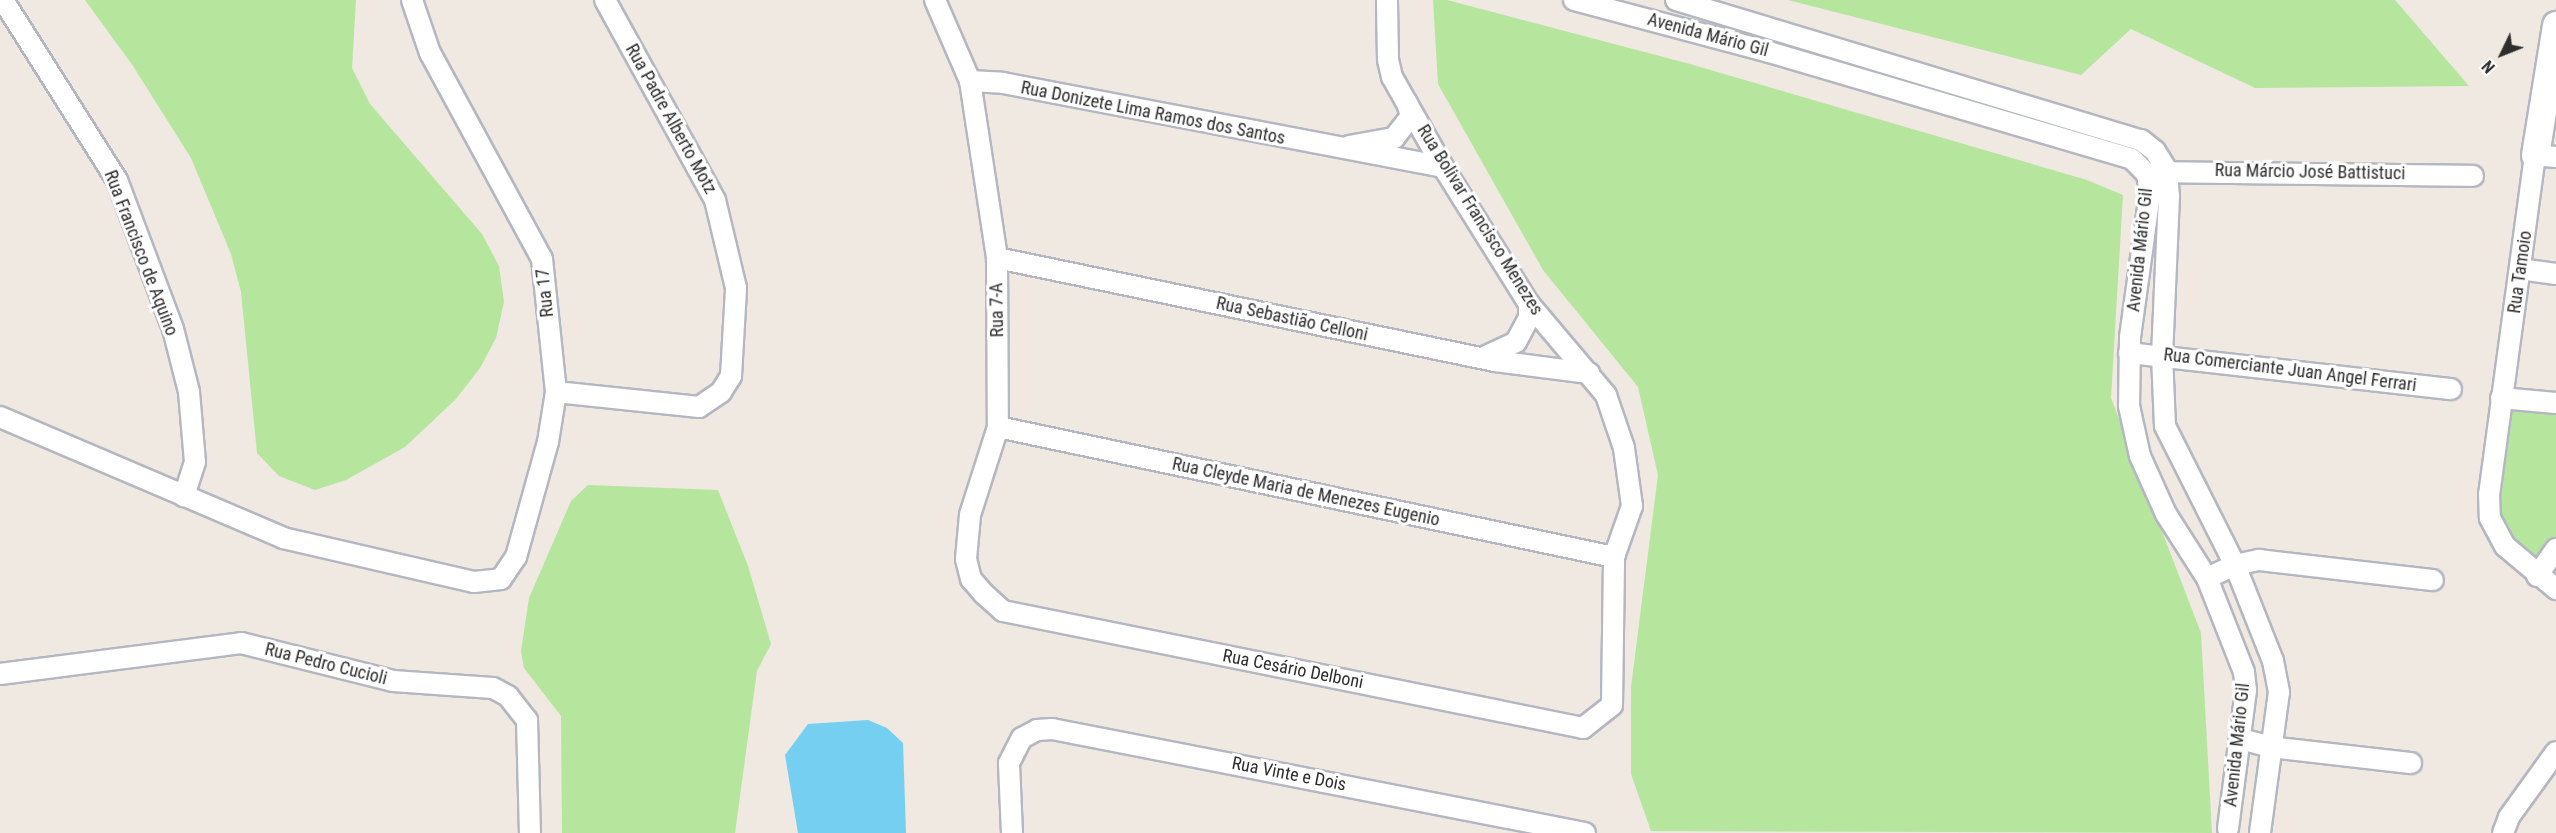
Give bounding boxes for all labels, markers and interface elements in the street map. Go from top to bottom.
street label: Avenida Mário Gil [1645,8,1771,62]
north arrow [2472,24,2532,84]
street label: Rua Padre Alberto Motz [621,40,721,198]
text: N [2478,57,2499,77]
street label: Rua Donizete Lima Ramos dos Santos [1019,77,1287,149]
street label: Rua Bolivar Francisco Menezes [1412,121,1548,319]
street label: Rua Márcio José Battistuci [2215,160,2405,184]
street label: Rua Francisco de Aquino [99,167,183,339]
street label: Avenida Mário Gil [2123,187,2157,313]
street label: Rua Tamoio [2503,229,2537,315]
street label: Rua 17 [532,268,558,318]
street label: Rua 7-A [986,282,1008,338]
street label: Rua Sebastião Celloni [1214,292,1370,346]
street label: Rua Comerciante Juan Angel Ferrari [2162,344,2418,396]
street label: Rua Cleyde Maria de Menezes Eugenio [1170,453,1442,531]
street label: Rua Pedro Cucioli [263,638,389,690]
street label: Rua Cesário Delboni [1221,645,1365,693]
street label: Avenida Mário Gil [2220,682,2254,808]
street label: Rua Vinte e Dois [1230,752,1348,796]

